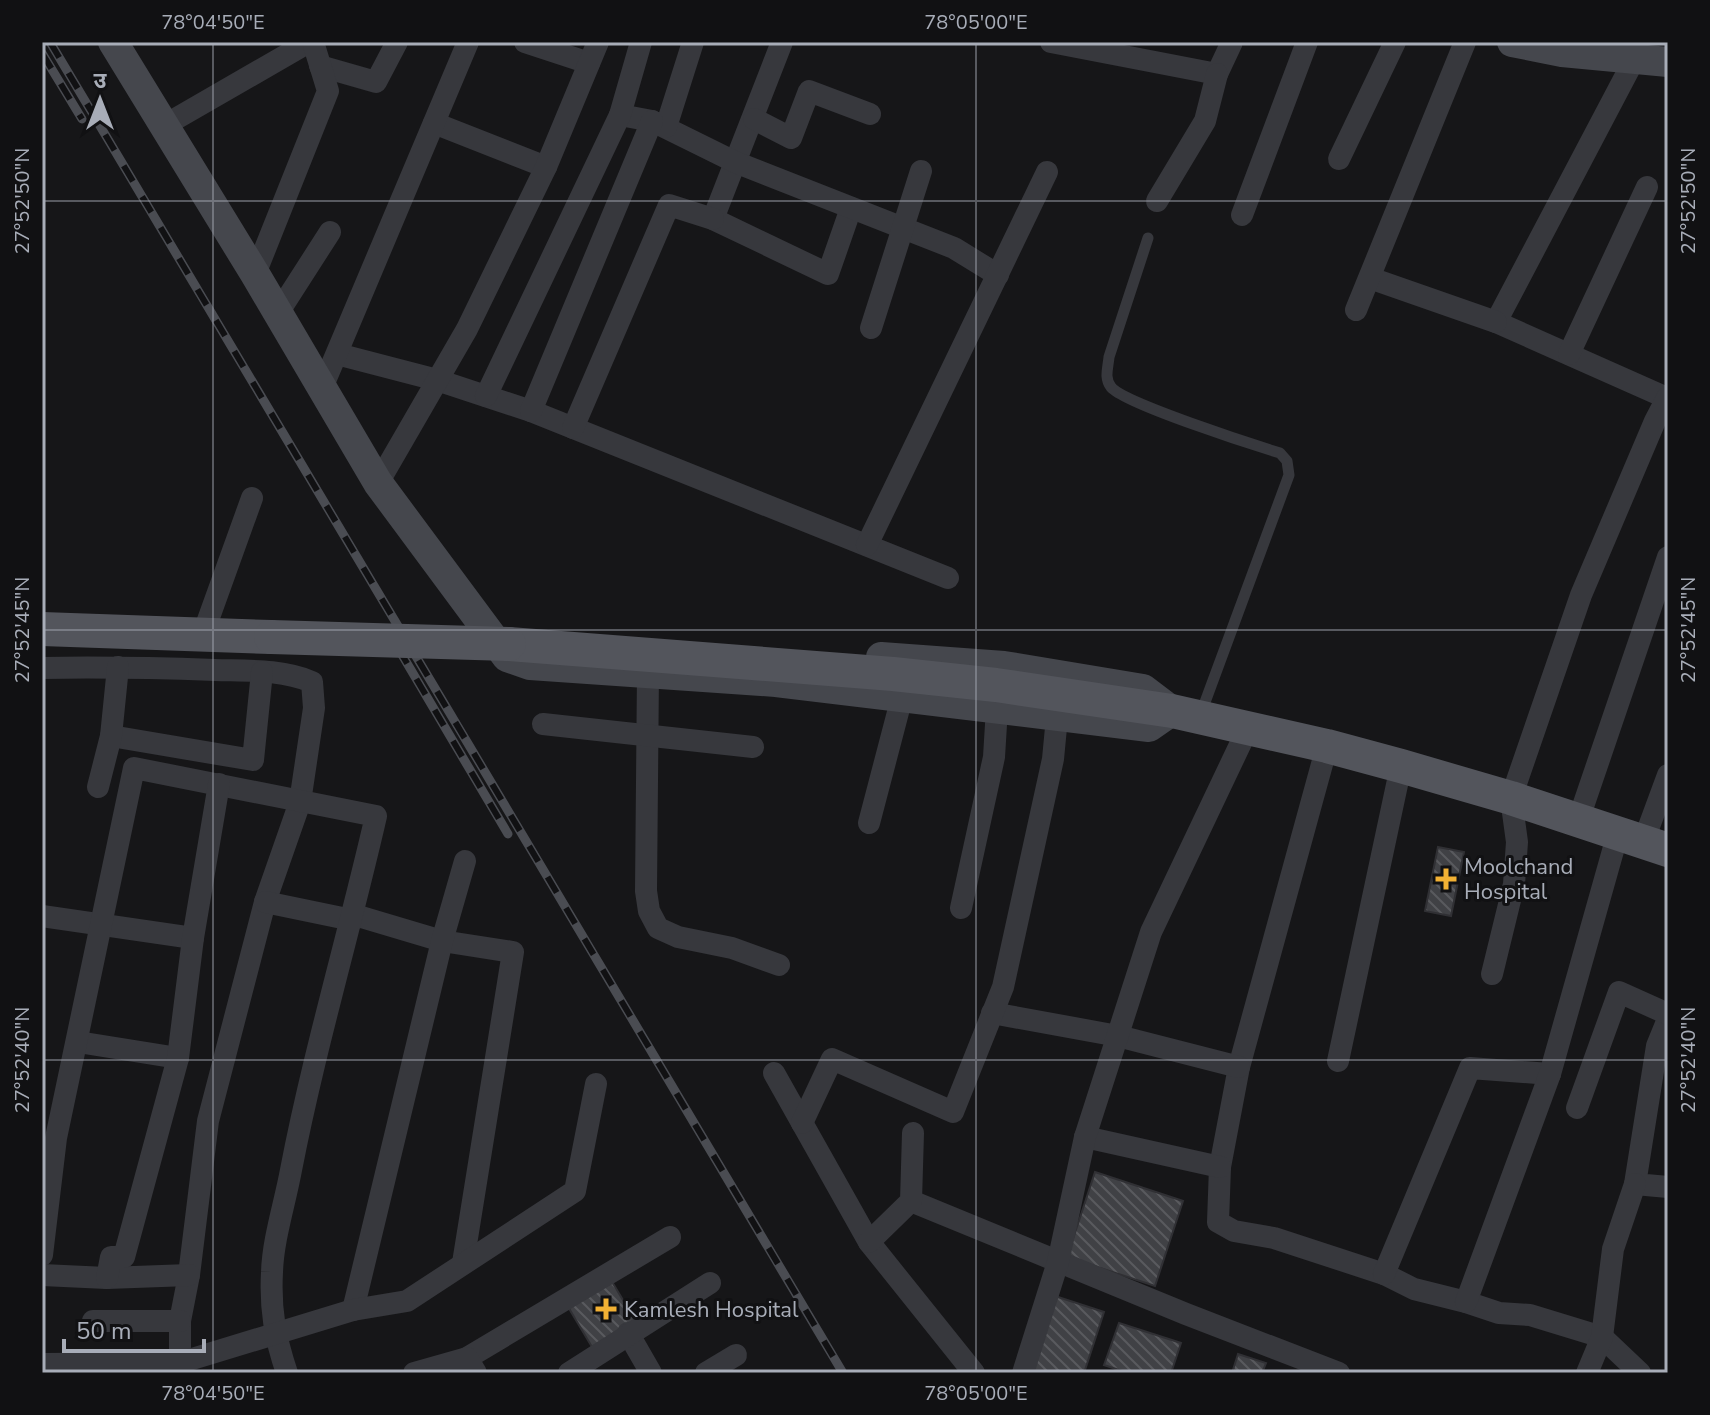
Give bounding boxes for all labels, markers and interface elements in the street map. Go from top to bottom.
text: 78°04'50"E [161,9,265,36]
text: 78°05'00"E [924,9,1028,36]
north arrow [60,60,140,140]
text: उ [94,66,108,96]
text: 27°52'50"N [9,148,36,254]
text: 27°52'50"N [1675,148,1702,254]
text: 27°52'45"N [9,577,36,683]
text: 27°52'45"N [1675,577,1702,683]
place label: Moolchand Hospital [1464,852,1573,907]
marker: Moolchand Hospital [1435,868,1457,890]
text: 27°52'40"N [9,1007,36,1113]
text: 27°52'40"N [1675,1007,1702,1113]
place label: Kamlesh Hospital [624,1295,799,1325]
marker: Kamlesh Hospital [595,1298,617,1320]
scale bar [64,1303,204,1353]
text: 50 m [76,1315,132,1347]
text: 78°04'50"E [161,1380,265,1407]
text: 78°05'00"E [924,1380,1028,1407]

